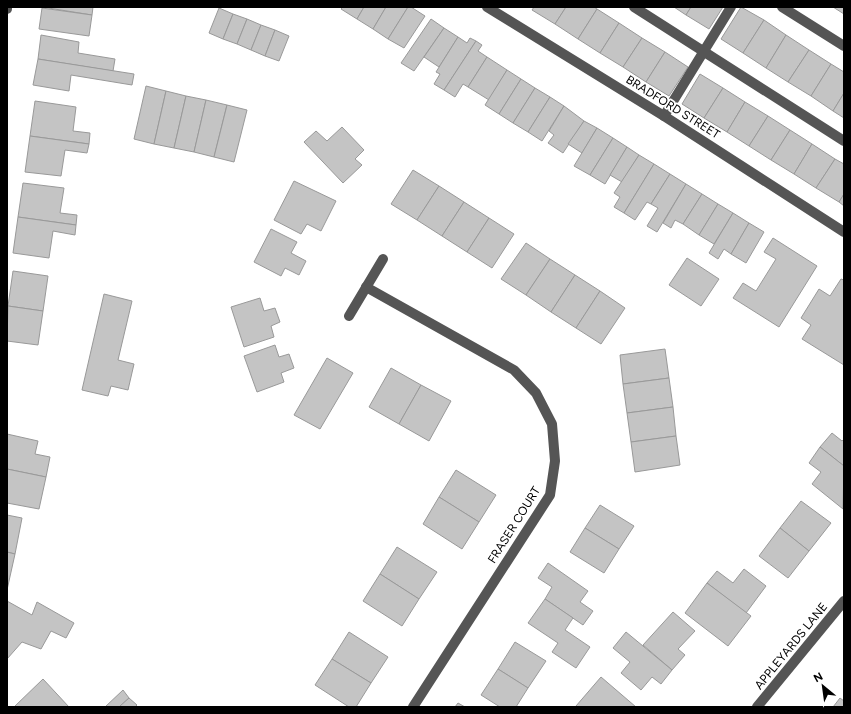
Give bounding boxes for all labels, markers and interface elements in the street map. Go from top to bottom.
street label: BRADFORD STREET [623,72,723,142]
street label: FRASER COURT [485,484,543,566]
street label: APPLEYARDS LANE [752,600,830,692]
north arrow [803,666,843,706]

